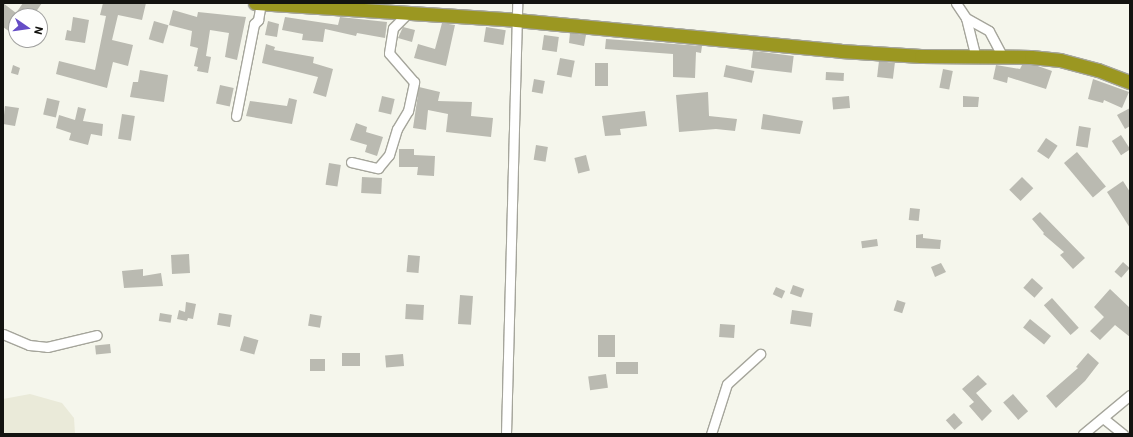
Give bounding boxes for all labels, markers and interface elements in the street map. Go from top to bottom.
north arrow [8,8,48,48]
text: N [31,25,46,36]

